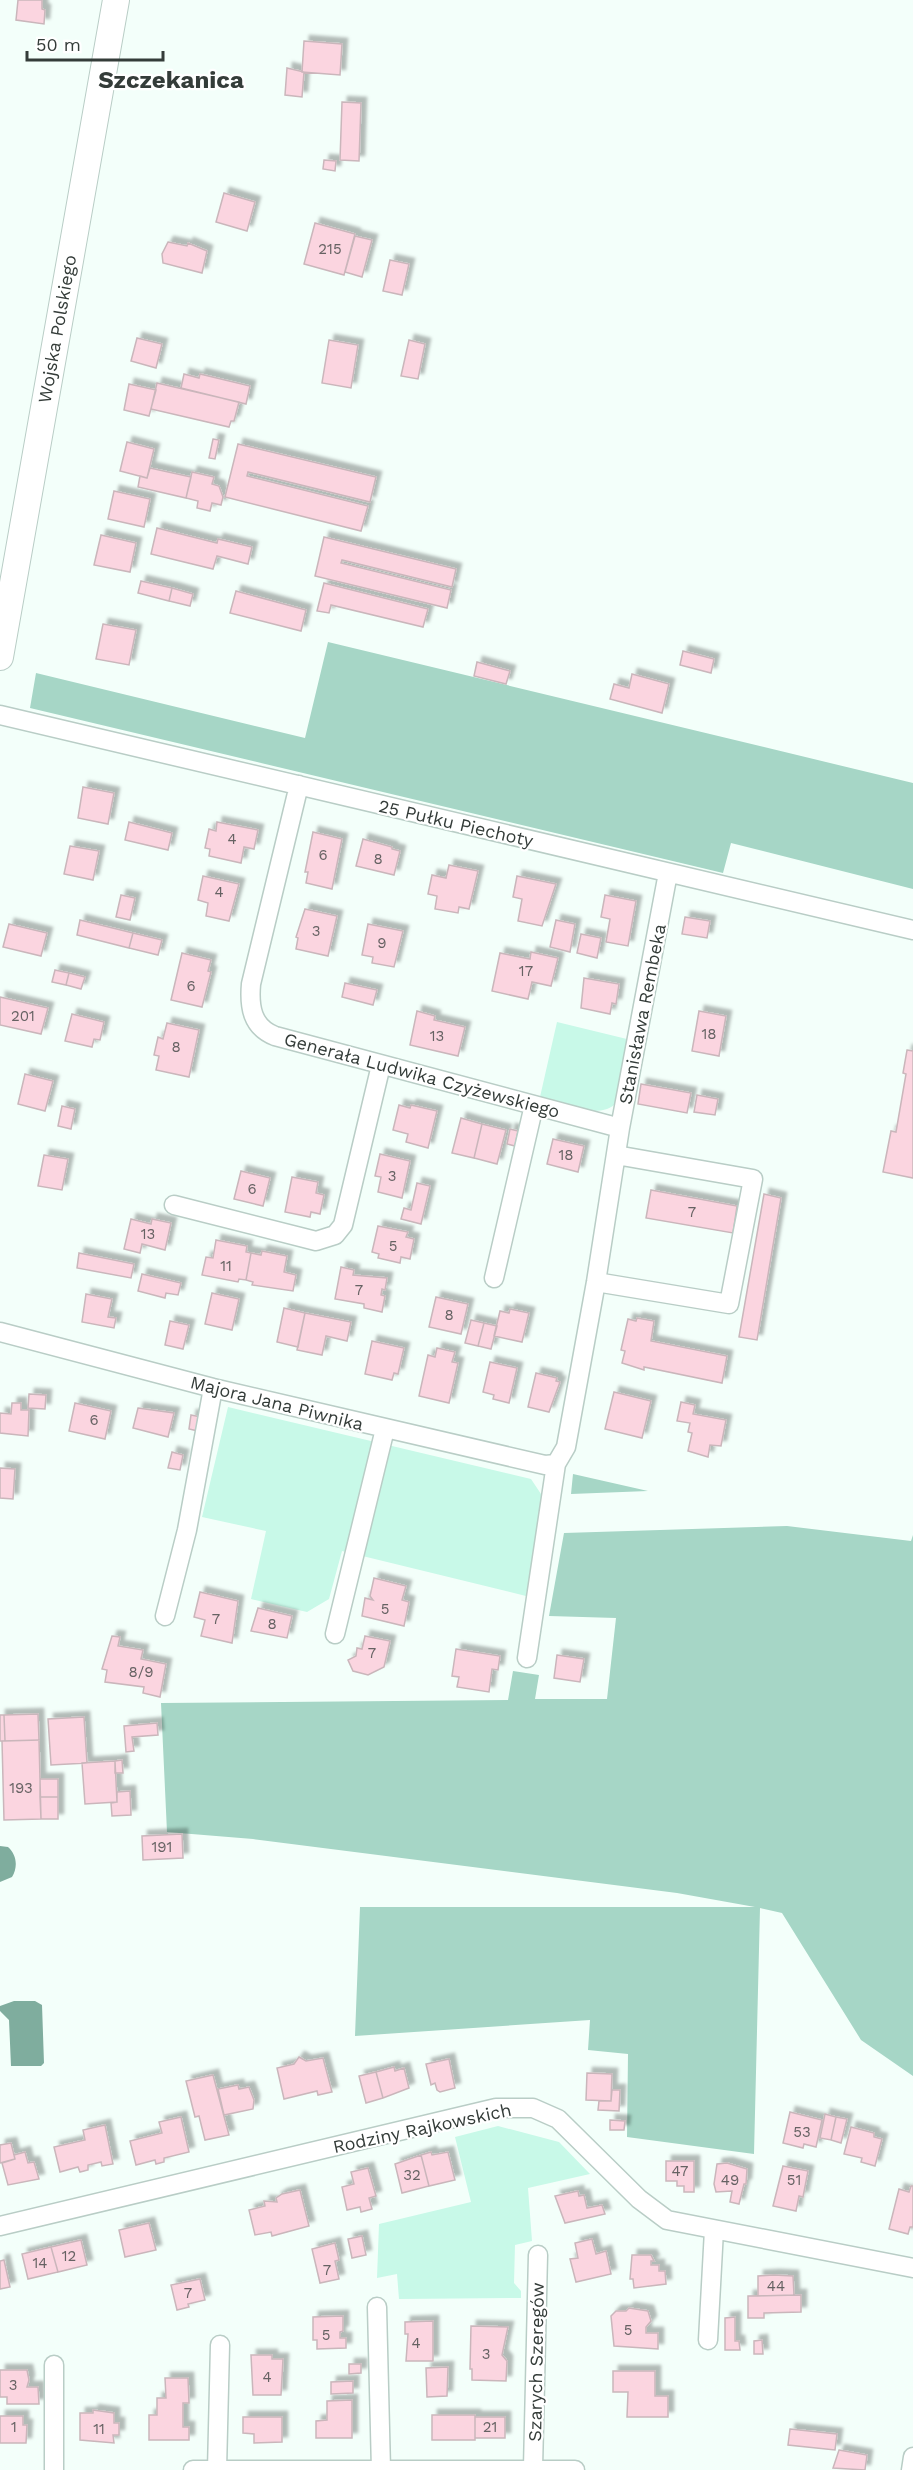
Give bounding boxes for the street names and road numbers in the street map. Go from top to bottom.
street label: Wojska Polskiego [34,253,80,405]
street label: 25 Pułku Piechoty [377,795,536,851]
street label: Stanisława Rembeka [614,922,670,1106]
street label: Generała Ludwika Czyżewskiego [282,1028,562,1122]
street label: Majora Jana Piwnika [188,1371,366,1435]
street label: Rodziny Rajkowskich [331,2099,513,2157]
street label: Szarych Szeregów [524,2282,548,2442]

